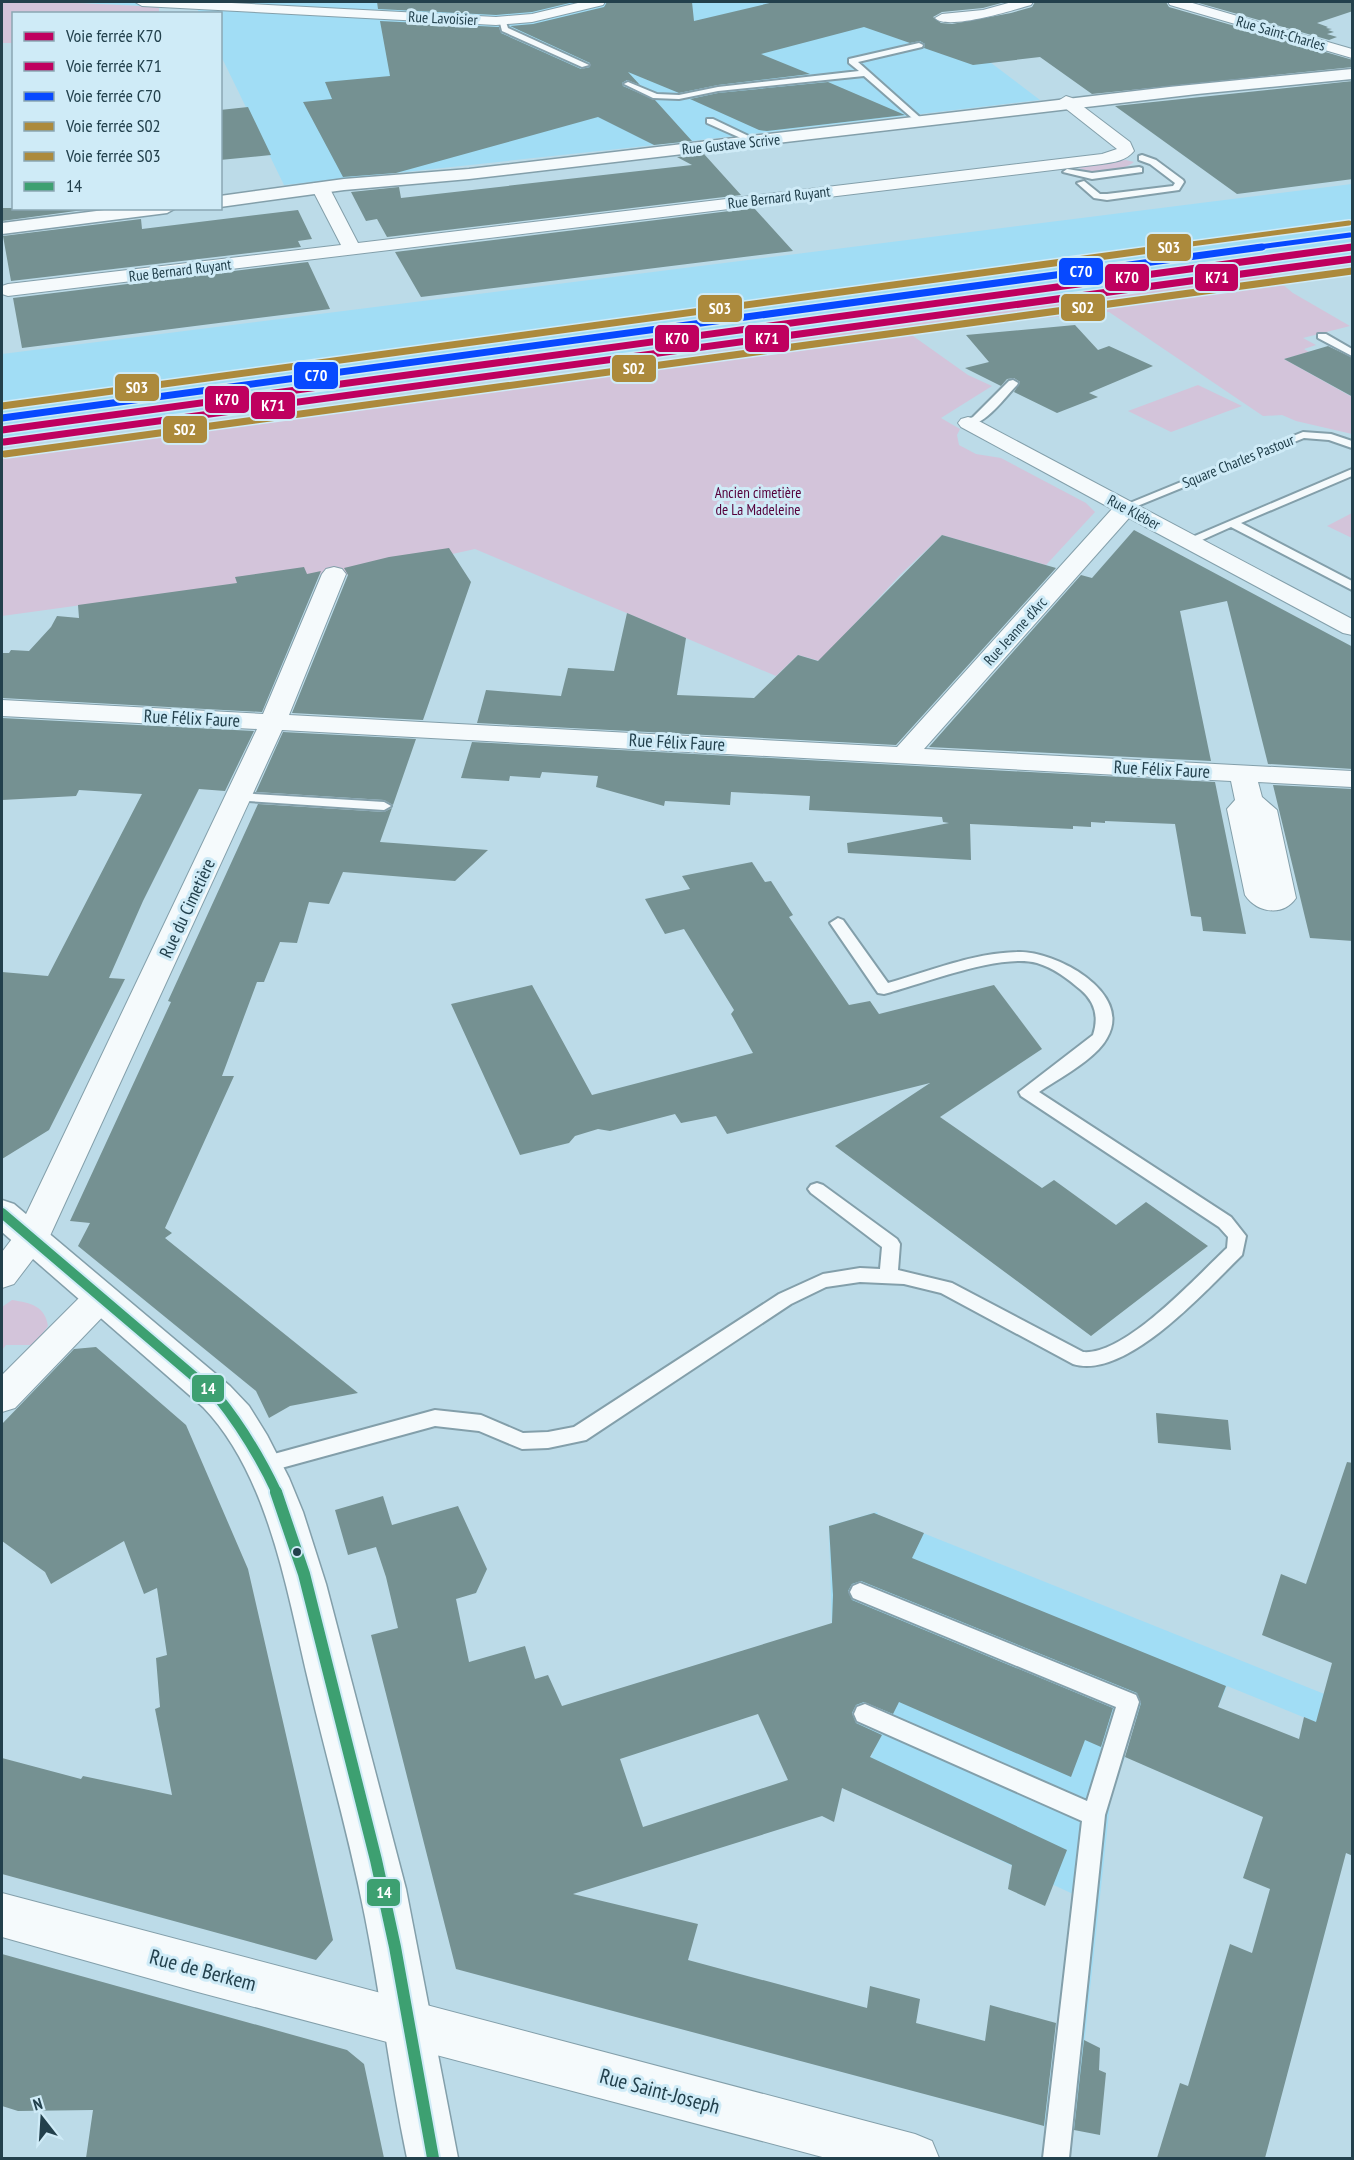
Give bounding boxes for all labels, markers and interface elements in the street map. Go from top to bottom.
street label: Rue Lavoisier [408,7,479,29]
street label: Rue Saint-Charles [1234,11,1328,55]
legend [12,12,222,210]
text: Voie ferrée K70 [65,24,162,47]
text: Voie ferrée K71 [65,54,162,77]
text: Voie ferrée C70 [65,84,161,107]
text: Voie ferrée S02 [65,114,161,137]
street label: Rue Gustave Scrive [681,129,781,159]
text: Voie ferrée S03 [65,144,161,167]
text: 14 [66,174,82,197]
street label: Rue Bernard Ruyant [727,181,831,213]
line badge: S03 [1146,233,1192,262]
text: S03 [1158,237,1180,257]
street label: Rue Bernard Ruyant [128,254,232,286]
line badge: C70 [1058,257,1104,286]
text: C70 [1070,261,1093,281]
line badge: K70 [1104,263,1150,292]
line badge: K71 [1194,263,1239,292]
text: K70 [1115,267,1139,287]
text: K71 [1205,267,1229,287]
line badge: S02 [1060,293,1106,322]
line badge: S03 [697,294,743,323]
text: S02 [1072,297,1094,317]
text: S03 [709,298,731,318]
line badge: K70 [654,324,700,353]
line badge: K71 [744,324,790,353]
text: K70 [665,328,689,348]
text: K71 [755,328,779,348]
line badge: S02 [611,354,657,383]
text: S02 [623,358,645,378]
line badge: C70 [293,361,339,390]
text: C70 [305,365,328,385]
line badge: S03 [114,373,160,402]
text: S03 [126,377,148,397]
line badge: K70 [204,385,250,414]
text: K70 [215,389,239,409]
line badge: K71 [250,391,296,420]
text: K71 [261,395,285,415]
line badge: S02 [162,415,208,444]
text: S02 [174,419,196,439]
street label: Square Charles Pastour [1179,430,1298,492]
park label: Ancien cimetière de La Madeleine [715,483,801,519]
street label: Rue Kléber [1104,490,1164,534]
street label: Rue Jeanne d'Arc [979,592,1051,669]
street label: Rue Félix Faure [143,704,241,732]
street label: Rue Félix Faure [628,728,726,756]
street label: Rue Félix Faure [1113,755,1211,783]
street label: Rue du Cimetière [154,855,220,961]
line badge: 14 [191,1374,225,1403]
text: 14 [200,1378,216,1398]
unlabelled marker [291,1546,303,1558]
line badge: 14 [366,1878,401,1907]
text: 14 [376,1882,392,1902]
street label: Rue de Berkem [147,1943,259,1997]
street label: Rue Saint-Joseph [597,2062,723,2120]
north arrow [12,2088,72,2148]
text: N [31,2093,45,2114]

